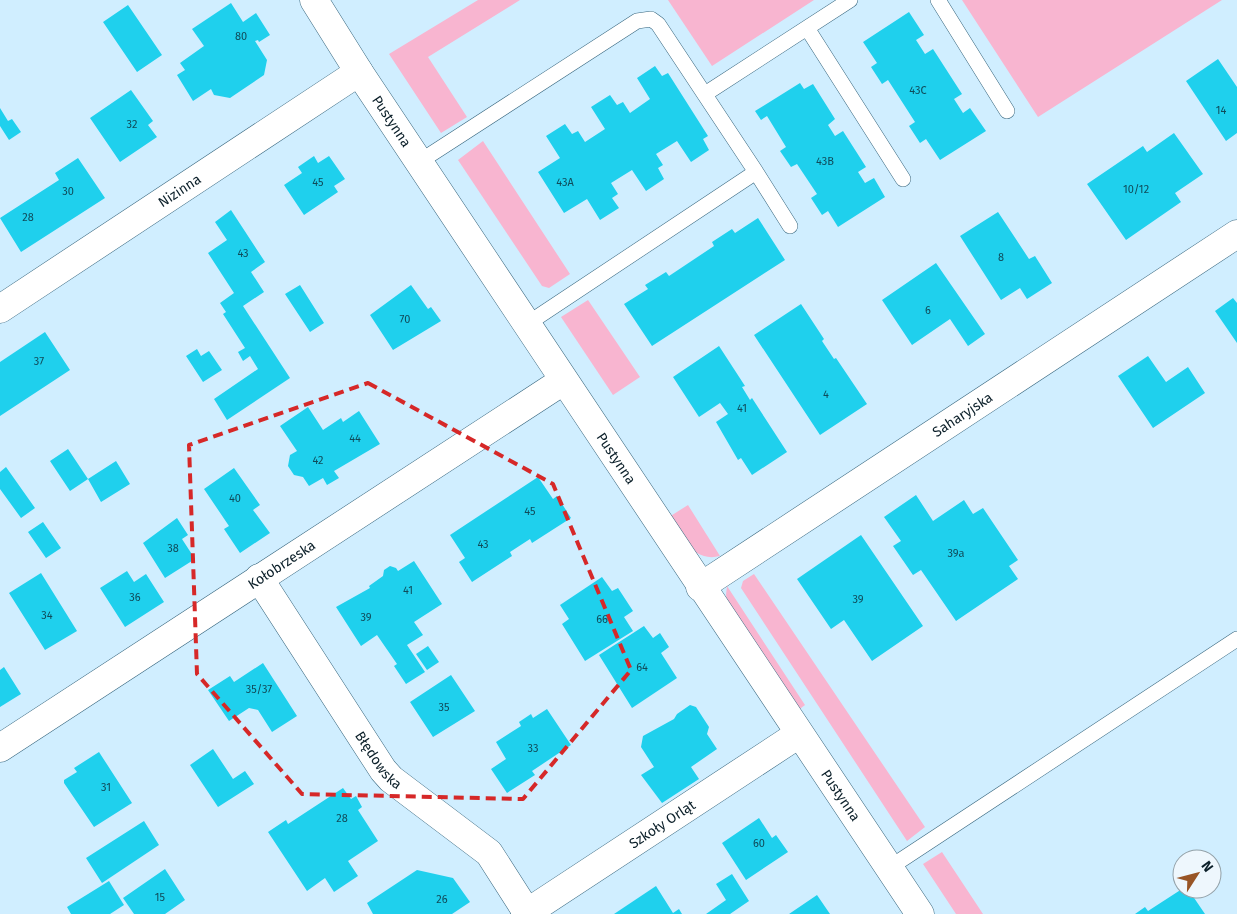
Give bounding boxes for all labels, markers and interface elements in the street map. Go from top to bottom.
house number: 80 [235,30,247,43]
house number: 43C [909,84,927,97]
street label: Pustynna [369,92,415,150]
house number: 14 [1216,104,1226,117]
house number: 32 [127,118,137,131]
house number: 43B [816,155,834,168]
street label: Nizinna [155,170,204,211]
house number: 45 [312,176,324,189]
house number: 43A [556,176,574,189]
house number: 10/12 [1123,183,1149,196]
house number: 30 [62,185,74,198]
house number: 28 [22,211,34,224]
house number: 43 [237,247,249,260]
house number: 8 [998,251,1004,264]
house number: 6 [925,304,931,317]
house number: 70 [400,313,410,326]
house number: 37 [34,355,44,368]
house number: 4 [823,388,829,401]
street label: Saharyjska [929,389,996,440]
house number: 41 [737,402,747,415]
street label: Pustynna [593,429,640,487]
house number: 44 [349,432,361,445]
house number: 42 [312,454,324,467]
house number: 40 [229,492,241,505]
house number: 45 [524,505,536,518]
street label: Kołobrzeska [245,536,318,593]
house number: 43 [477,538,489,551]
house number: 38 [167,542,179,555]
house number: 39a [947,547,965,560]
house number: 41 [403,584,413,597]
house number: 36 [129,591,141,604]
house number: 39 [852,593,864,606]
house number: 34 [41,609,53,622]
house number: 39 [360,611,372,624]
house number: 66 [596,613,608,626]
house number: 64 [636,661,648,674]
house number: 35/37 [246,683,272,696]
house number: 35 [439,701,450,714]
street label: Błędowska [352,728,405,793]
house number: 33 [528,742,538,755]
street label: Pustynna [818,766,864,824]
house number: 31 [101,781,111,794]
street label: Szkoły Orląt [626,796,699,852]
house number: 28 [336,812,348,825]
house number: 60 [753,837,765,850]
north arrow [1172,849,1222,899]
text: N [1198,858,1217,875]
house number: 15 [155,891,166,904]
house number: 26 [436,893,448,906]

